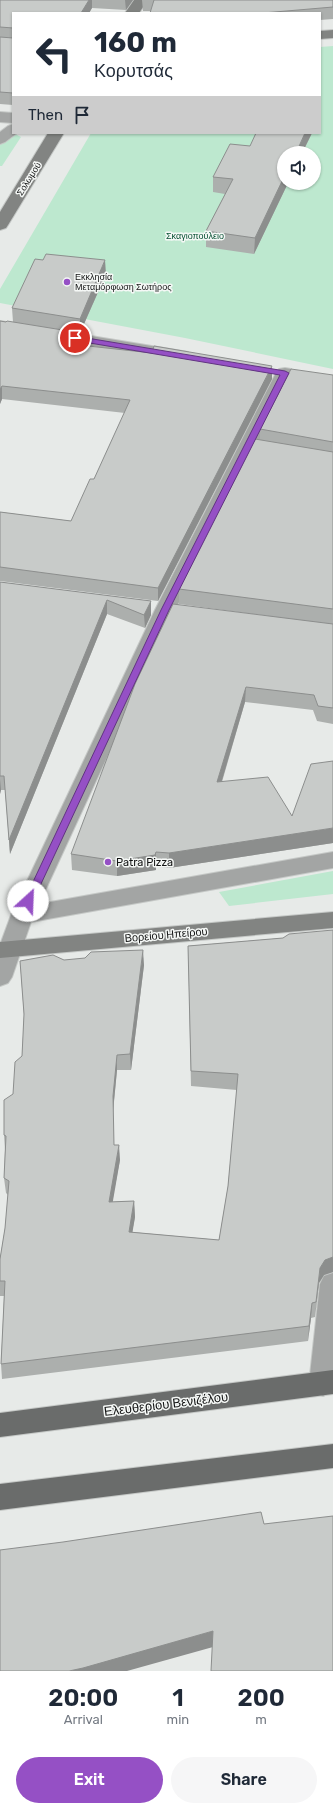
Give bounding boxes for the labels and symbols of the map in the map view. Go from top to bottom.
street label: Σολωμού [15,161,43,197]
park label: Σκαγιοπούλειο [166,231,224,241]
place label: Εκκλησία Μεταμόρφωση Σωτήρος [75,272,172,292]
marker: Εκκλησία Μεταμόρφωση Σωτήρος [62,277,72,287]
pin [58,321,92,355]
place label: Patra Pizza [116,856,173,869]
marker: Patra Pizza [103,857,113,867]
position arrow [7,880,49,922]
street label: Βορείου Ηπείρου [124,925,208,945]
street label: Ελευθερίου Βενιζέλου [103,1389,229,1419]

